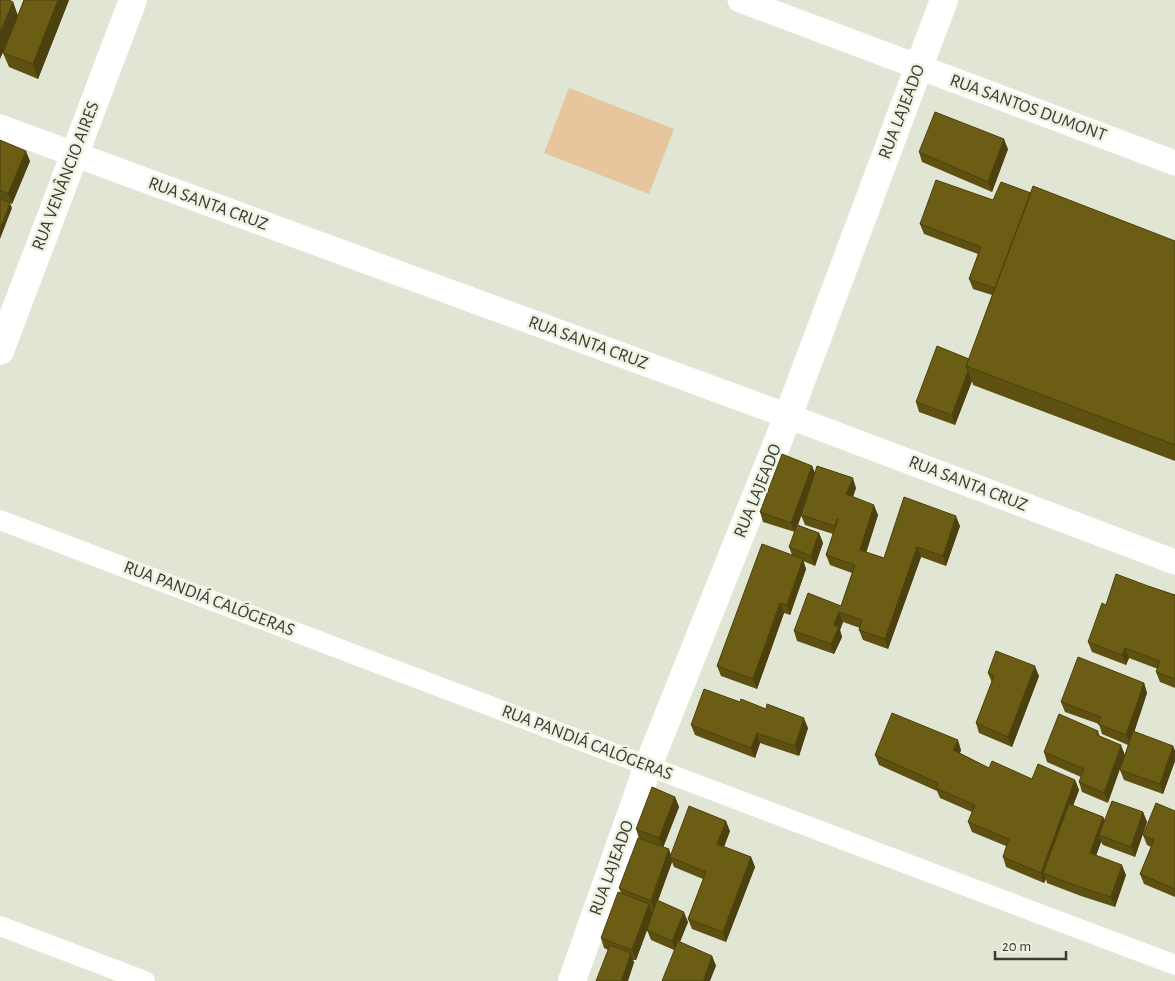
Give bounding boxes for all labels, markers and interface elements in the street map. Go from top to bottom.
street label: RUA LAJEADO [876,62,928,162]
street label: RUA SANTOS DUMONT [947,71,1109,145]
street label: RUA VENÂNCIO AIRES [26,98,103,253]
street label: RUA SANTA CRUZ [146,174,270,234]
street label: RUA SANTA CRUZ [526,313,650,373]
street label: RUA LAJEADO [731,441,785,541]
street label: RUA SANTA CRUZ [906,453,1030,515]
street label: RUA PANDIÁ CALÓGERAS [121,555,298,640]
street label: RUA PANDIÁ CALÓGERAS [499,699,676,784]
street label: RUA LAJEADO [587,818,637,918]
scale bar [995,928,1066,960]
text: 20 m [1002,939,1031,954]

